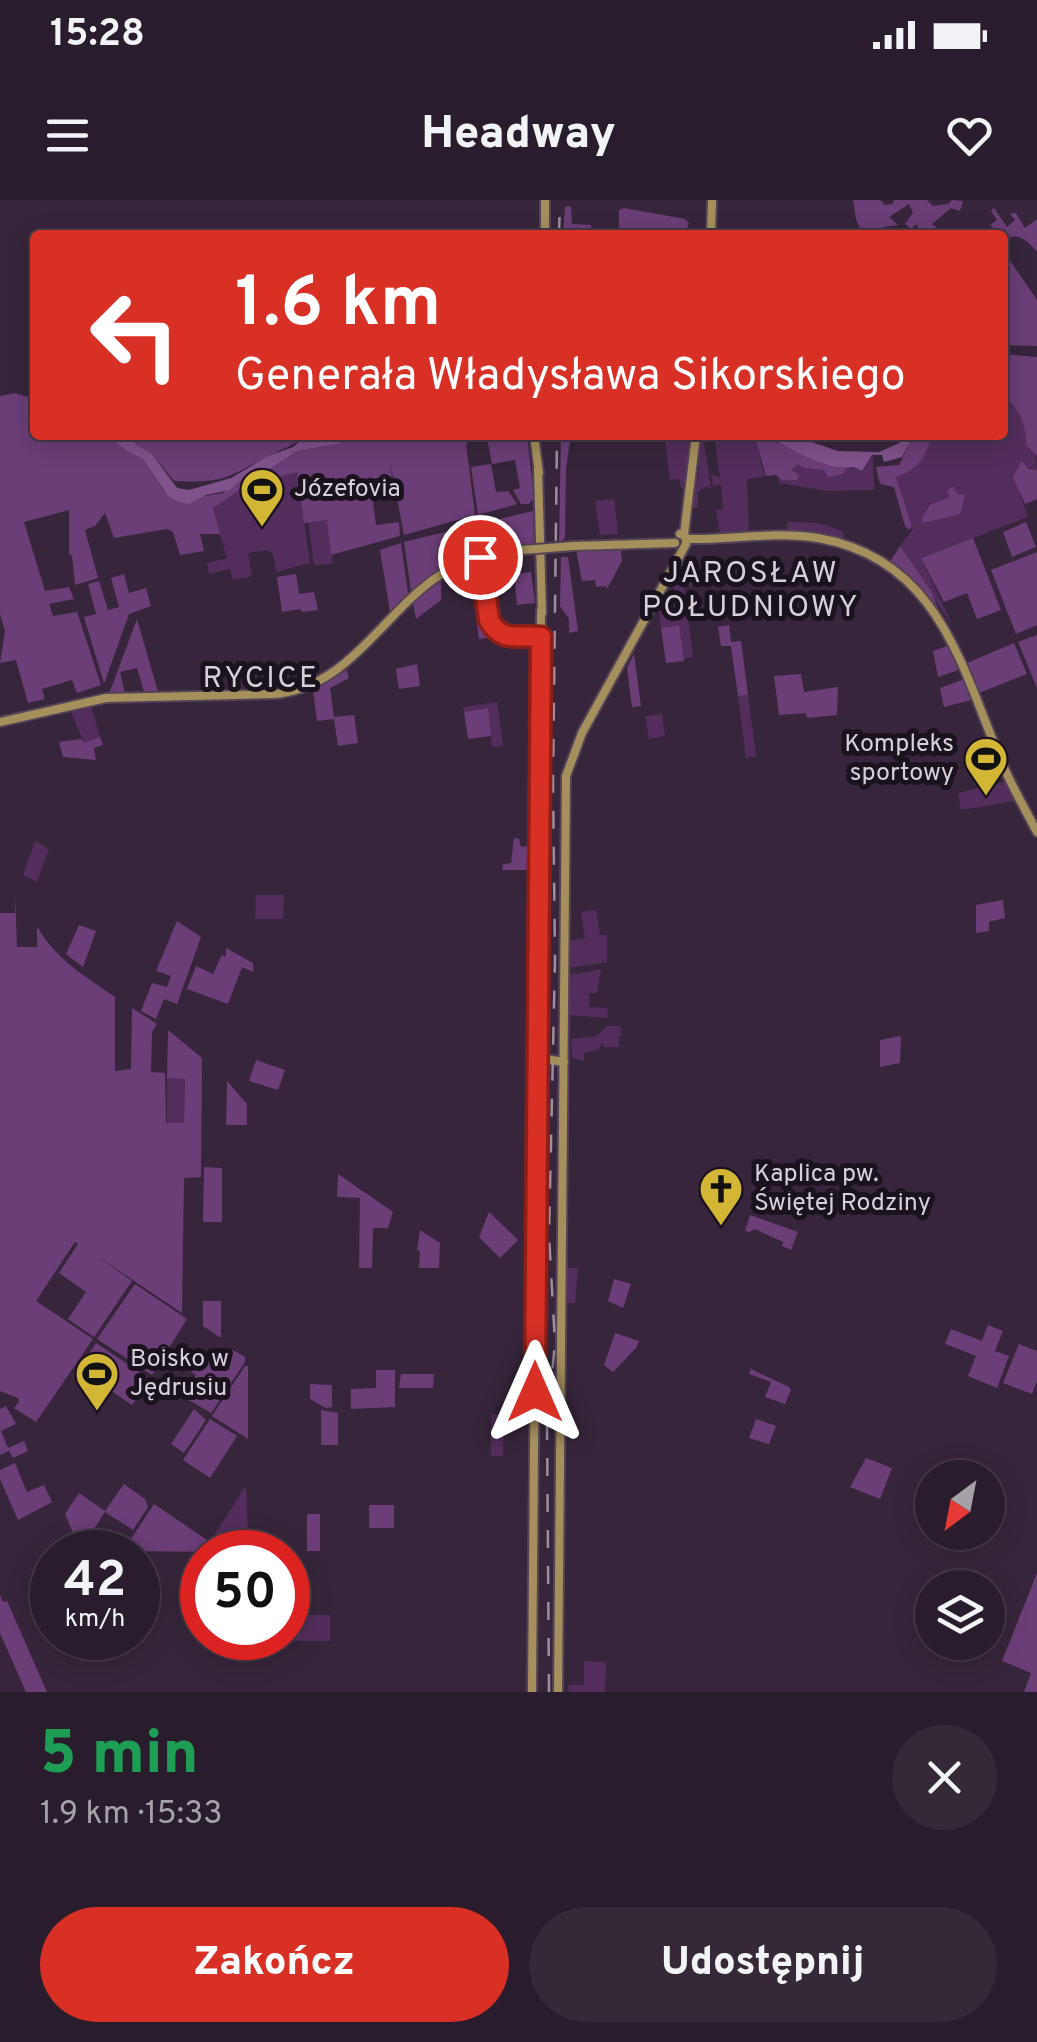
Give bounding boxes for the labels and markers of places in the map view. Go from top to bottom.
sports icon: Józefovia [239,467,285,528]
place label: Józefovia [294,474,401,506]
pin [438,515,523,600]
place label: Kompleks sportowy [844,729,954,790]
sports icon: Kompleks sportowy [963,736,1009,797]
place label: Kaplica pw. Świętej Rodziny [754,1159,931,1220]
church icon: Kaplica pw. Świętej Rodziny [698,1166,744,1227]
place label: Boisko w Jędrusiu [130,1344,229,1405]
sports icon: Boisko w Jędrusiu [74,1351,120,1412]

